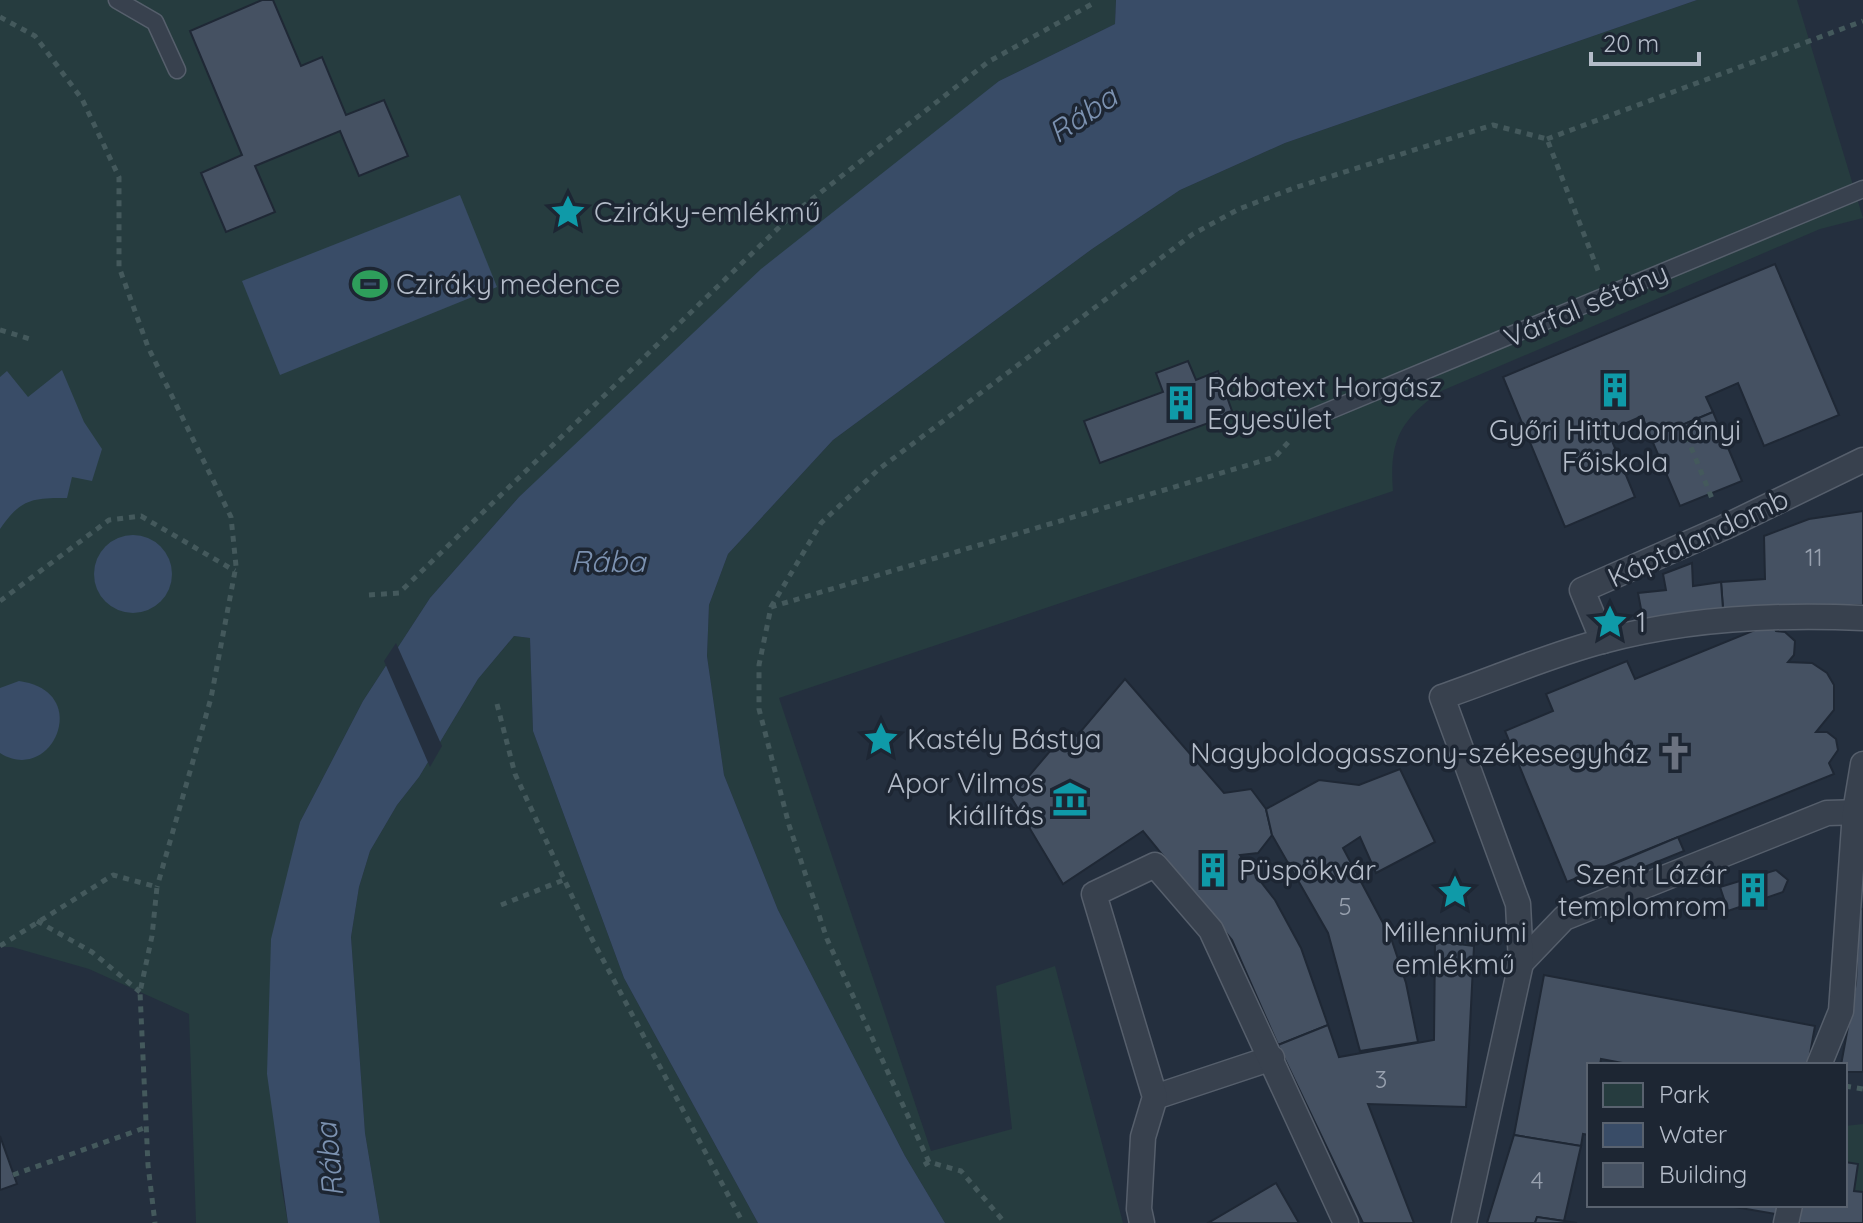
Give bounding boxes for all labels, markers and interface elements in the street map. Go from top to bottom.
scale bar [1591,16,1699,66]
text: 20 m [1603,28,1659,58]
water label: Rába [1041,77,1126,151]
place icon: Cziráky-emlékmű [549,193,587,231]
place label: Cziráky-emlékmű [594,194,821,229]
street label: Várfal sétány [1499,254,1673,355]
sports icon: Cziráky medence [351,265,389,303]
place label: Cziráky medence [396,266,620,301]
place label: Rábatext Horgász Egyesület [1207,369,1442,436]
building icon: Győri Hittudományi Főiskola [1596,371,1634,409]
building icon: Rábatext Horgász Egyesület [1162,384,1200,422]
place label: Győri Hittudományi Főiskola [1489,412,1741,479]
street label: Káptalandomb [1602,480,1794,595]
water label: Rába [571,542,647,580]
house number: 11 [1805,542,1823,572]
place icon: 1 [1591,603,1629,641]
place label: 1 [1636,604,1646,639]
place icon: Kastély Bástya [862,720,900,758]
place label: Kastély Bástya [907,721,1101,756]
church icon: Nagyboldogasszony-székesegyház [1656,734,1694,772]
place label: Nagyboldogasszony-székesegyház [1190,735,1649,770]
place label: Apor Vilmos kiállítás [887,765,1044,832]
museum icon: Apor Vilmos kiállítás [1051,780,1089,818]
building icon: Püspökvár [1194,851,1232,889]
place label: Püspökvár [1239,852,1376,887]
place label: Szent Lázár templomrom [1558,856,1727,923]
building icon: Szent Lázár templomrom [1734,871,1772,909]
place icon: Millenniumi emlékmű [1436,873,1474,911]
house number: 5 [1338,891,1352,921]
place label: Millenniumi emlékmű [1383,914,1527,981]
legend [1587,1063,1847,1207]
house number: 3 [1375,1064,1387,1094]
text: Park [1659,1079,1710,1109]
water label: Rába [306,1119,352,1199]
text: Water [1659,1119,1727,1149]
text: Building [1659,1159,1747,1189]
house number: 4 [1531,1165,1543,1195]

